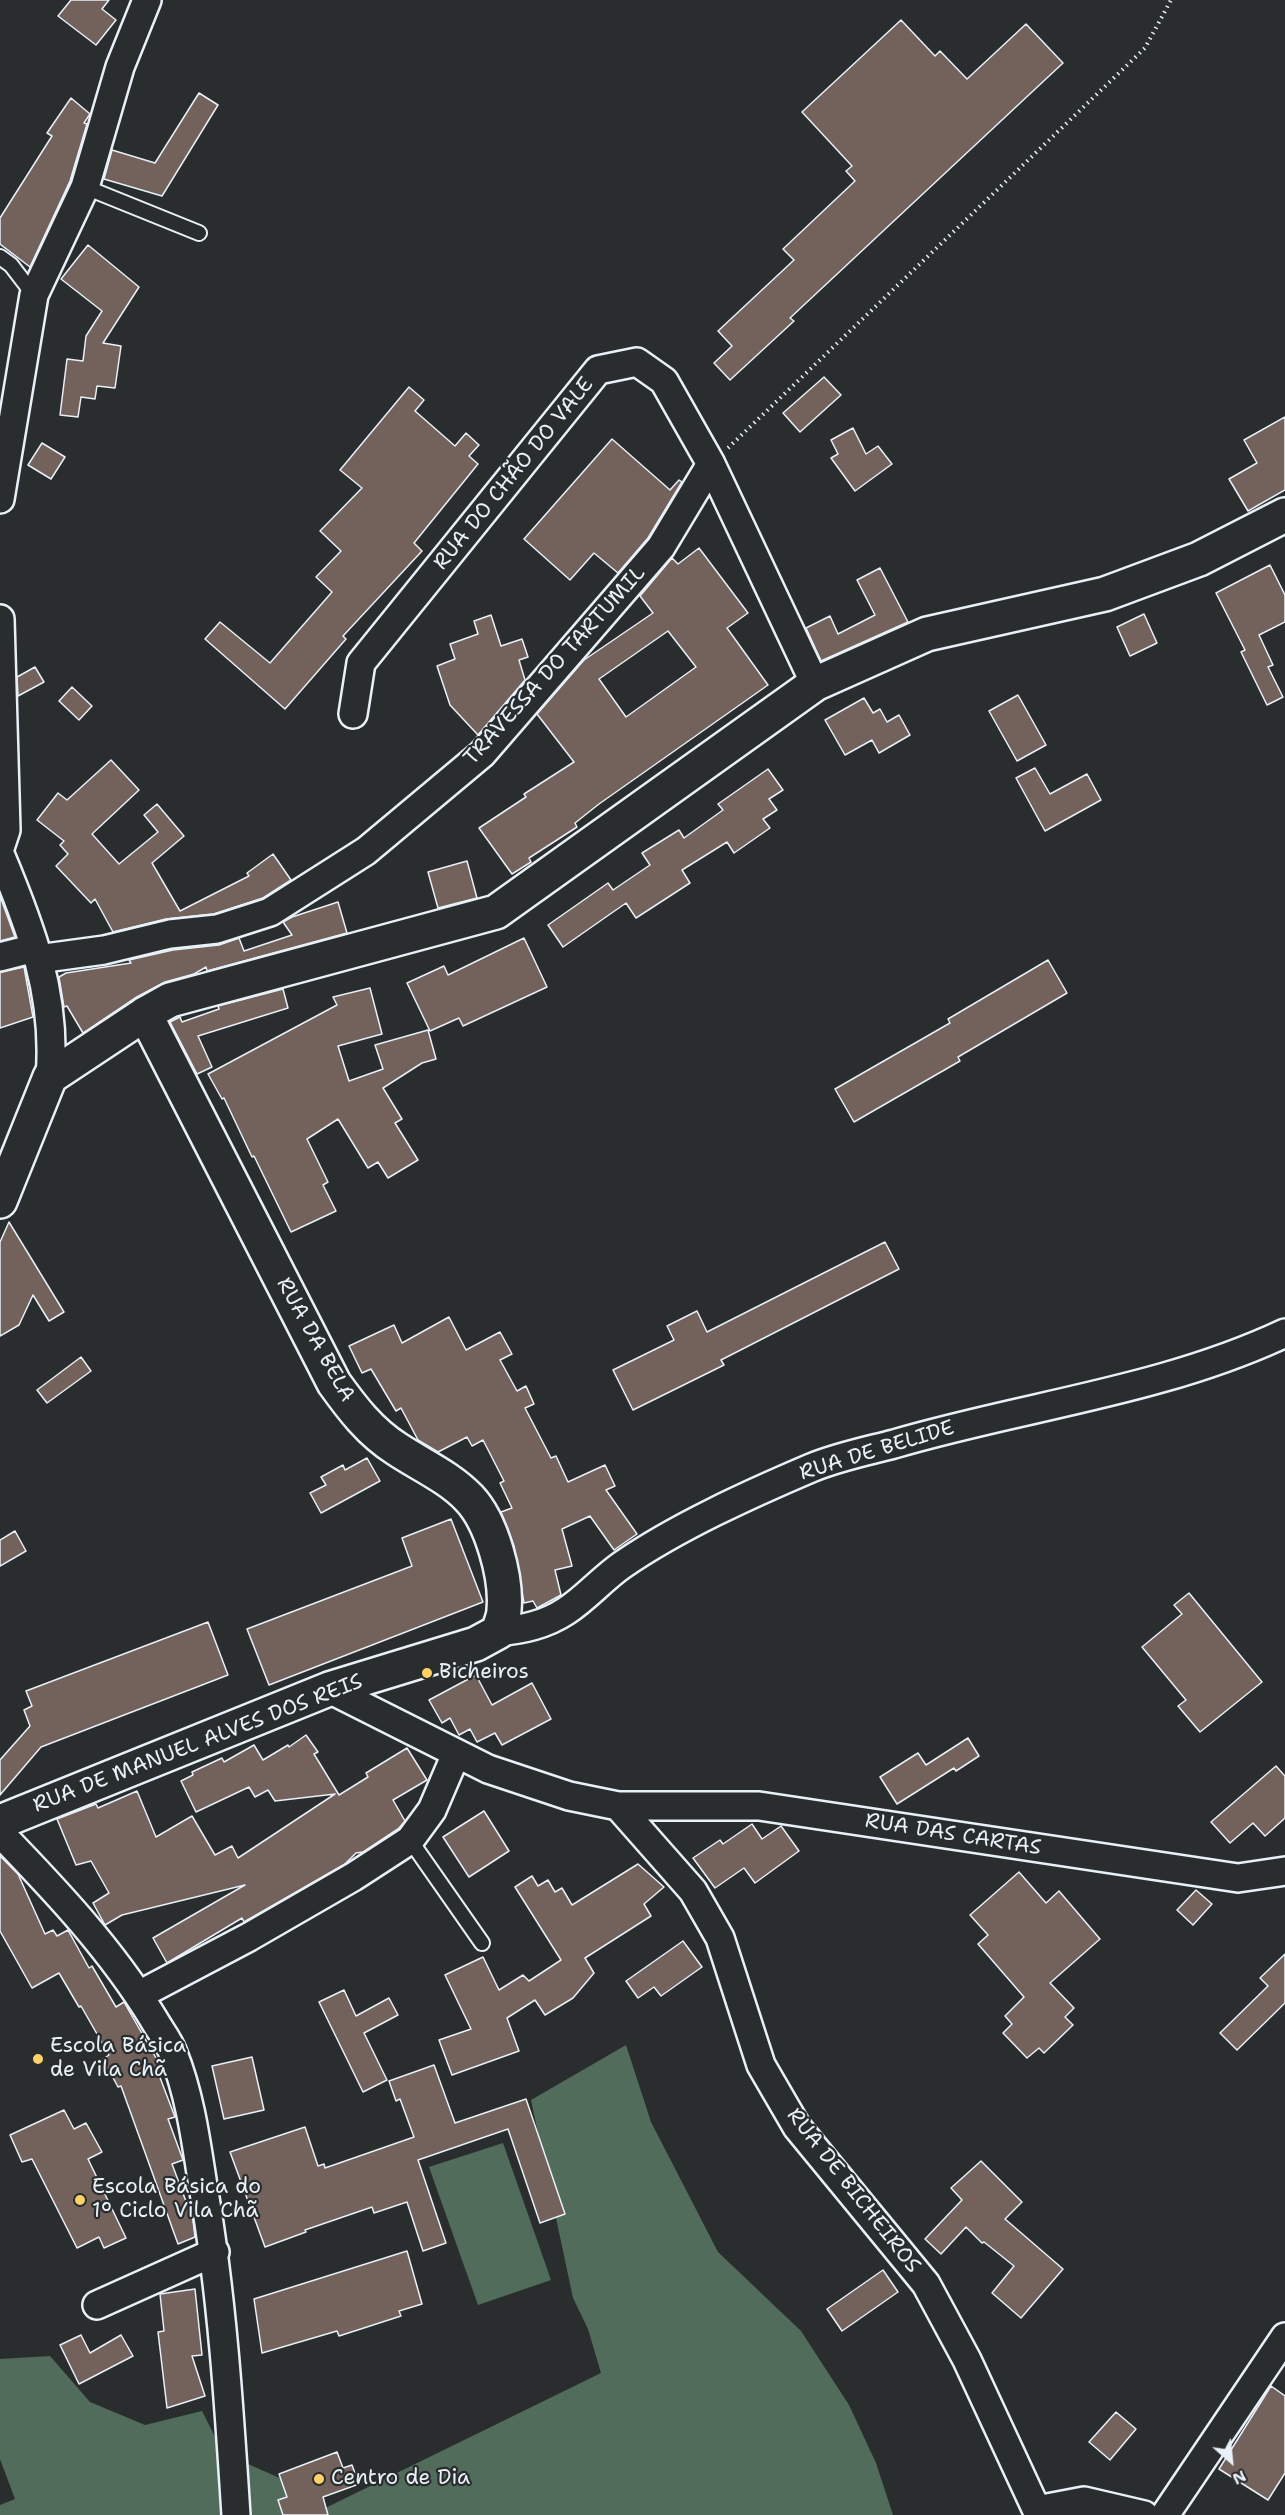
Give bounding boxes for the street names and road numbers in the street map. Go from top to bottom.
street label: RUA DO CHÃO DO VALE [429,373,599,575]
street label: TRAVESSA DO TARTUMIL [459,561,651,771]
street label: RUA DA BELA [270,1273,360,1407]
street label: RUA DE BELIDE [797,1416,957,1486]
street label: RUA DE MANUEL ALVES DOS REIS [30,1669,366,1819]
street label: RUA DAS CARTAS [863,1809,1043,1861]
street label: RUA DE BICHEIROS [781,2104,925,2278]

